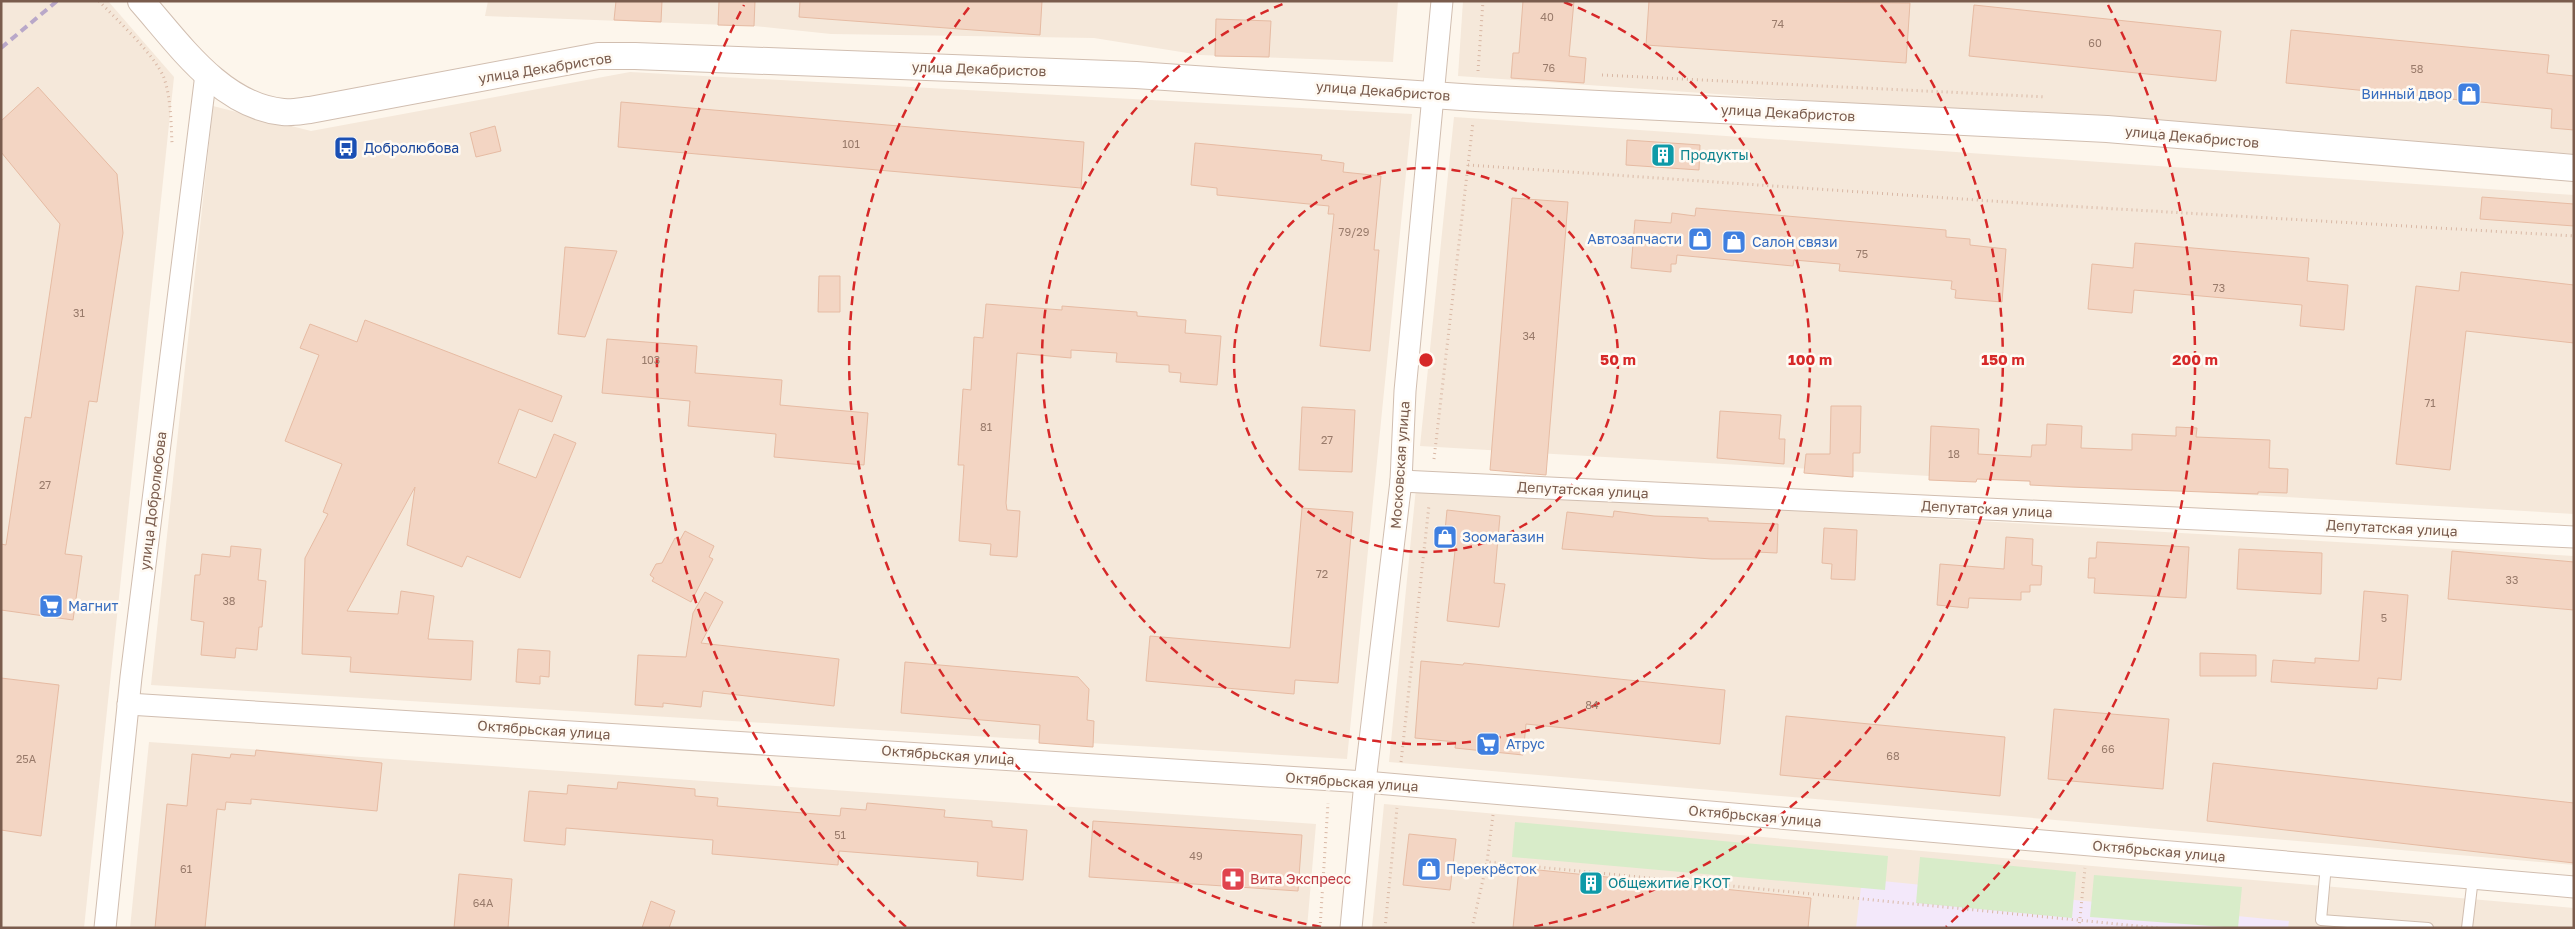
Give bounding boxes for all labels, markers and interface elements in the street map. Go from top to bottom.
house number: 40 [1540,10,1554,23]
house number: 74 [1772,17,1785,30]
house number: 60 [2088,36,2102,49]
street label: улица Декабристов [477,49,613,86]
street label: улица Декабристов [911,58,1047,79]
house number: 76 [1543,61,1556,74]
house number: 58 [2410,62,2424,75]
street label: улица Декабристов [1315,77,1451,104]
shop icon: Винный двор [2456,81,2482,107]
place label: Винный двор [2361,85,2452,102]
street label: улица Декабристов [1720,100,1856,125]
street label: улица Декабристов [2124,122,2260,151]
bus stop icon: Добролюбова [333,135,359,161]
house number: 101 [842,137,860,150]
place label: Добролюбова [364,139,459,156]
building icon: Продукты [1650,142,1676,168]
place label: Продукты [1680,146,1749,163]
house number: 79/29 [1339,225,1369,238]
shop icon: Автозапчасти [1687,226,1713,252]
shop icon: Салон связи [1721,229,1747,255]
place label: Автозапчасти [1587,230,1682,247]
place label: Салон связи [1752,233,1837,250]
house number: 75 [1856,247,1868,260]
house number: 73 [2213,281,2225,294]
house number: 31 [73,306,85,319]
house number: 34 [1522,329,1536,342]
text: 50 m [1600,350,1636,368]
text: 100 m [1788,350,1832,368]
text: 150 m [1981,350,2025,368]
text: 200 m [2172,350,2218,368]
centre of rings [1417,351,1435,369]
house number: 103 [642,353,660,366]
house number: 71 [2424,396,2436,409]
street label: Московская улица [1387,400,1412,529]
house number: 81 [980,420,992,433]
street label: улица Добролюбова [136,431,169,571]
house number: 27 [1321,433,1333,446]
house number: 18 [1948,447,1960,460]
house number: 27 [39,478,51,491]
street label: Депутатская улица [1517,478,1649,501]
street label: Депутатская улица [1921,497,2053,520]
street label: Депутатская улица [2326,516,2458,539]
shop icon: Зоомагазин [1432,524,1458,550]
place label: Зоомагазин [1462,528,1544,545]
house number: 72 [1316,567,1328,580]
house number: 33 [2506,573,2518,586]
supermarket icon: Магнит [38,593,64,619]
house number: 38 [222,594,236,607]
place label: Магнит [68,597,118,614]
house number: 5 [2381,611,2387,624]
house number: 84 [1585,698,1599,711]
street label: Октябрьская улица [477,716,611,743]
supermarket icon: Атрус [1475,731,1501,757]
place label: Атрус [1506,735,1545,752]
street label: Октябрьская улица [881,741,1015,768]
house number: 66 [2101,742,2115,755]
house number: 68 [1886,749,1900,762]
house number: 25А [16,752,37,765]
street label: Октябрьская улица [1285,768,1419,795]
street label: Октябрьская улица [1688,801,1822,830]
house number: 51 [834,828,846,841]
street label: Октябрьская улица [2092,836,2226,865]
house number: 49 [1189,849,1203,862]
shop icon: Перекрёсток [1416,856,1442,882]
place label: Перекрёсток [1446,860,1537,877]
house number: 61 [180,862,192,875]
pharmacy icon: Вита Экспресс [1220,866,1246,892]
place label: Вита Экспресс [1250,870,1352,887]
building icon: Общежитие РКОТ [1578,870,1604,896]
place label: Общежитие РКОТ [1608,874,1731,891]
house number: 64А [473,896,494,909]

